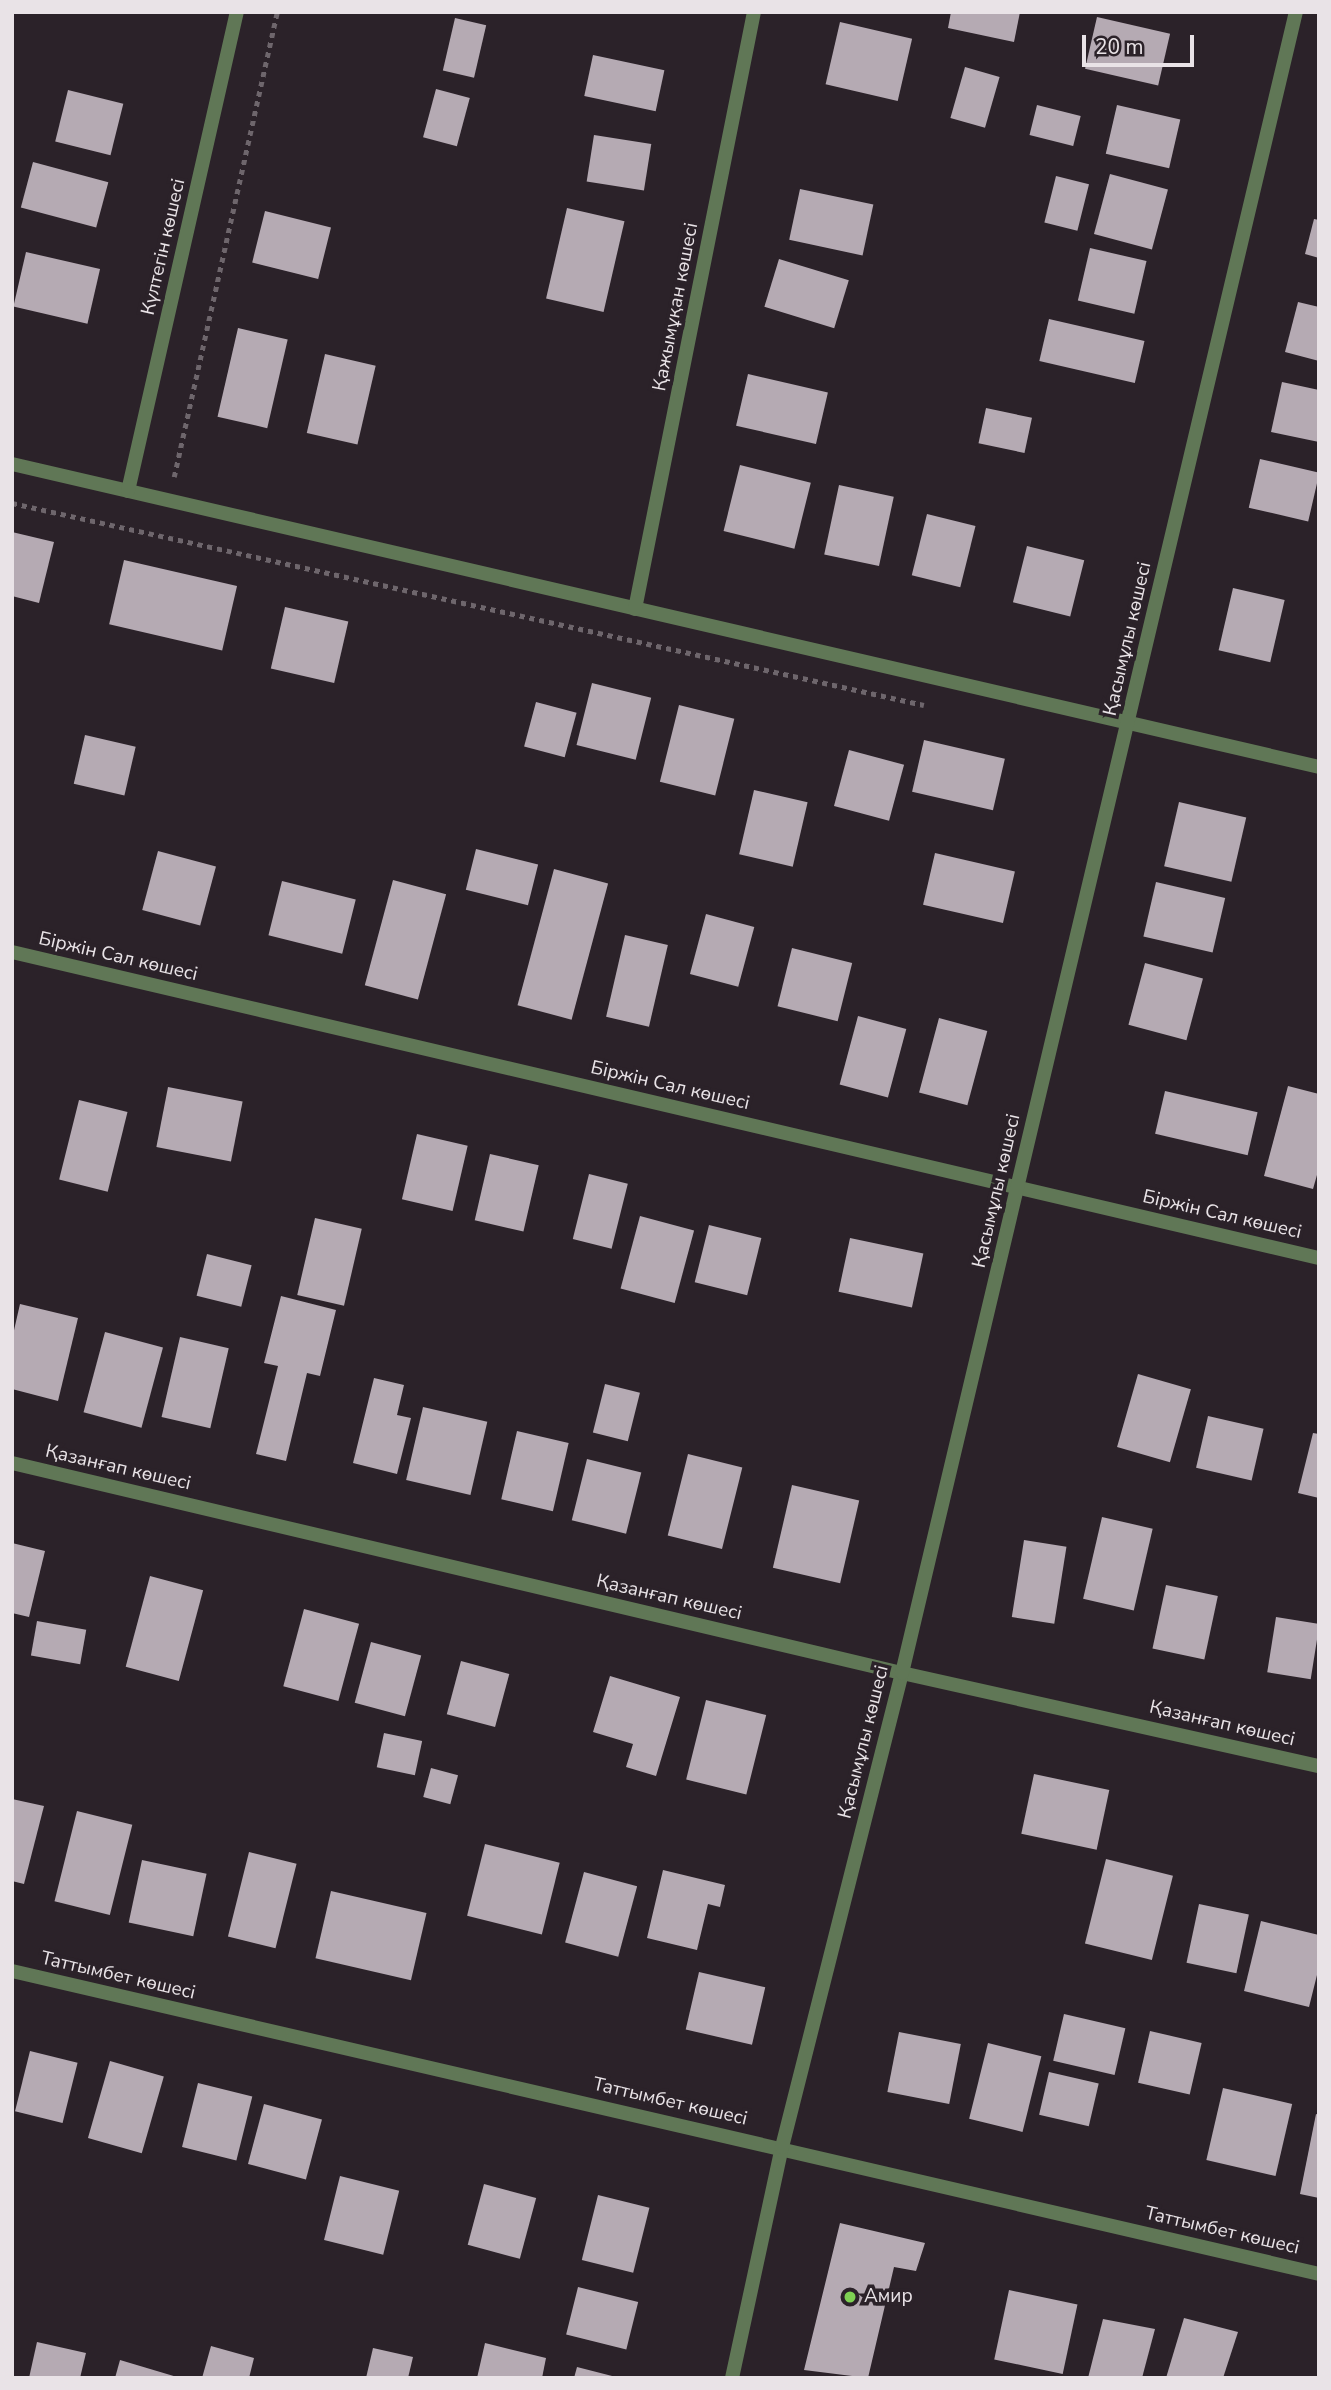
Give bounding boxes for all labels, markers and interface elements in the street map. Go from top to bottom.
scale bar [1086,21,1198,65]
text: 20 m [1095,33,1144,61]
street label: Күлтегін көшесі [137,177,191,317]
street label: Қажымұқан көшесі [649,221,703,393]
street label: Қасымұлы көшесі [1099,560,1157,718]
street label: Біржін Сал көшесі [36,928,200,986]
street label: Біржін Сал көшесі [588,1057,752,1115]
street label: Қасымұлы көшесі [968,1112,1026,1270]
street label: Біржін Сал көшесі [1140,1186,1304,1244]
street label: Қазанғап көшесі [43,1440,193,1496]
street label: Қазанғап көшесі [594,1570,744,1626]
street label: Қасымұлы көшесі [834,1663,894,1821]
street label: Қазанғап көшесі [1147,1696,1297,1752]
street label: Таттымбет көшесі [39,1947,197,2005]
street label: Таттымбет көшесі [591,2073,749,2131]
street label: Таттымбет көшесі [1143,2202,1301,2260]
place label: Амир [864,2286,913,2308]
marker: Амир [842,2289,858,2305]

